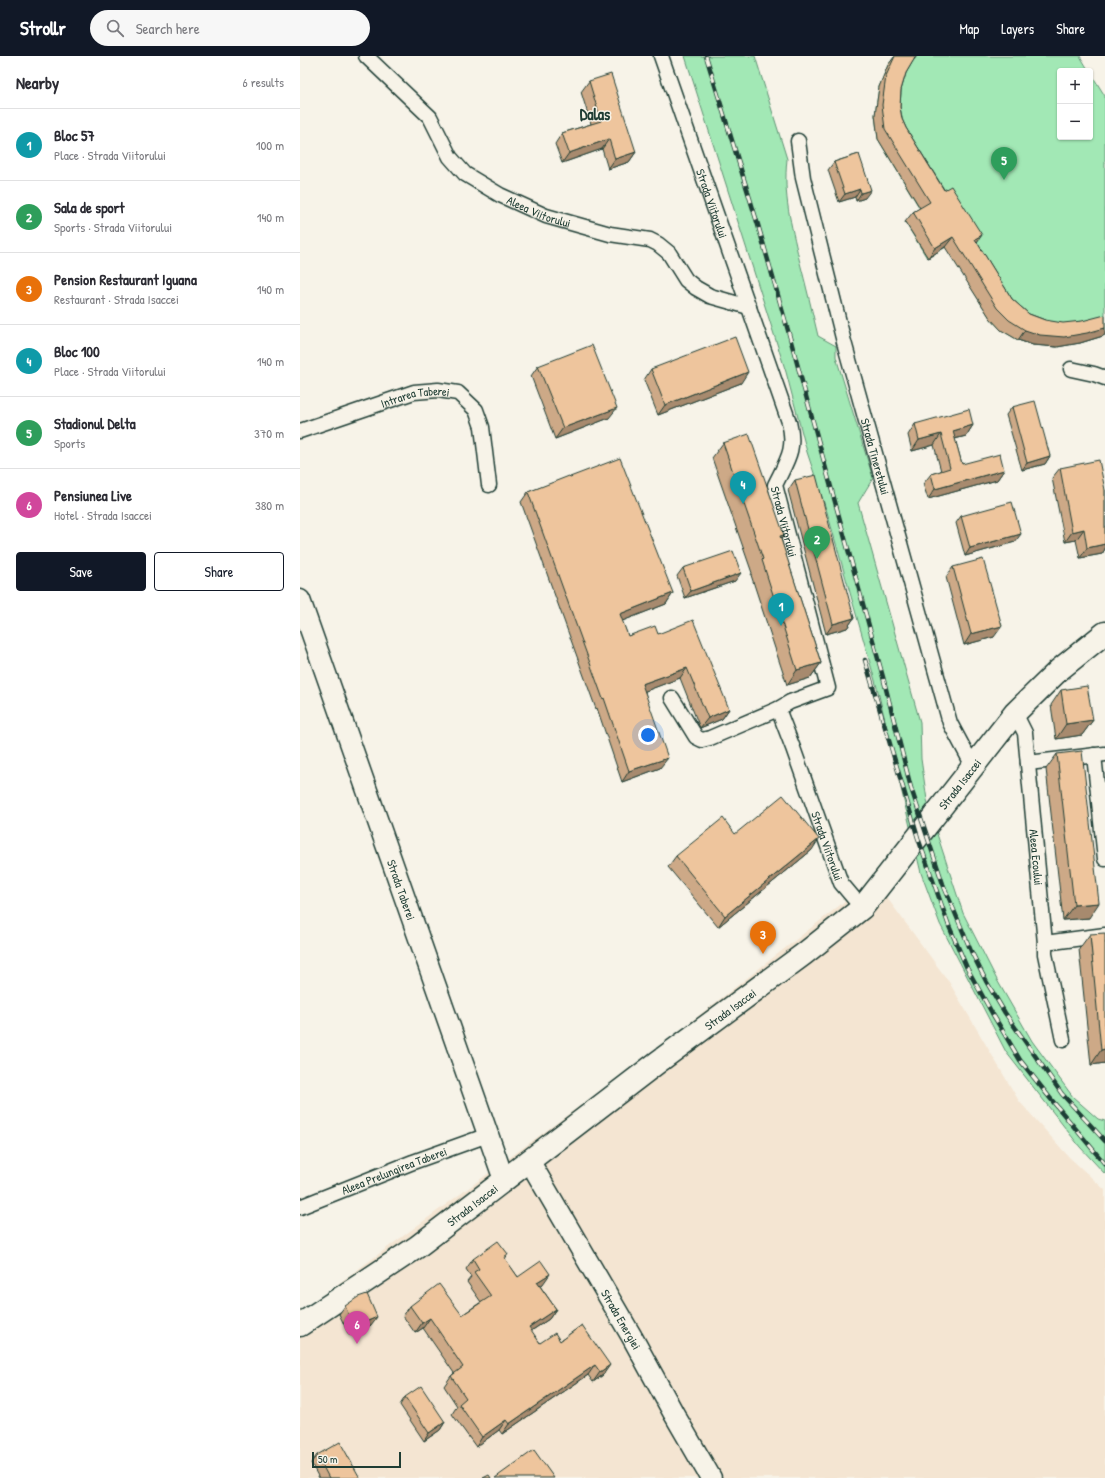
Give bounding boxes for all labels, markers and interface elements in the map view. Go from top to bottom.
search box [90,10,370,46]
text: Strollr [20,15,66,41]
icon: search [104,17,126,39]
text: Search here [136,18,200,39]
text: Map [959,19,979,38]
text: Layers [1001,19,1034,38]
text: Share [1056,19,1085,38]
map controls [1057,68,1093,140]
button: + [1057,68,1093,104]
text: Nearby [16,71,59,94]
text: 6 results [243,73,284,91]
district label: Dalas [580,103,611,125]
button: − [1057,104,1093,140]
text: Bloc 57 [54,125,95,146]
text: 1 [27,136,31,154]
text: 100 m [256,136,284,154]
text: Place · Strada Viitorului [54,146,166,164]
pin: 5 [991,147,1017,180]
street label: Strada Viitorului [693,166,732,240]
street label: Aleea Viitorului [504,191,573,231]
text: Sala de sport [54,197,125,218]
text: 2 [26,208,32,226]
text: 140 m [257,208,284,226]
text: Sports · Strada Viitorului [54,218,172,236]
text: Pension Restaurant Iguana [54,269,197,290]
text: 3 [26,280,32,298]
text: 140 m [257,280,284,298]
text: Restaurant · Strada Isaccei [54,290,179,308]
text: Bloc 100 [54,341,100,362]
text: 4 [27,352,31,370]
text: 140 m [257,352,284,370]
text: Place · Strada Viitorului [54,362,166,380]
street label: Intrarea Taberei [378,382,451,411]
text: Stadionul Delta [54,413,136,434]
street label: Strada Tineretului [857,416,895,497]
text: 5 [26,424,32,442]
text: 370 m [254,424,284,442]
text: Sports [54,434,85,452]
pin: 4 [730,471,756,504]
street label: Strada Viitorului [767,484,802,559]
text: Pensiunea Live [54,485,132,506]
text: 6 [26,496,32,514]
text: 380 m [255,496,284,514]
text: Hotel · Strada Isaccei [54,506,152,524]
pin: 2 [804,526,830,559]
button: Save [16,552,146,591]
button: Share [154,552,284,591]
pin: 1 [768,593,794,626]
your location [638,725,658,745]
street label: Strada Isaccei [934,755,985,813]
street label: Strada Viitorului [808,809,848,883]
street label: Aleea Ecoului [1026,828,1048,886]
street label: Strada Taberei [383,857,420,922]
pin: 3 [750,921,776,954]
street label: Strada Isaccei [701,984,759,1033]
street label: Aleea Prelungirea Taberei [339,1142,449,1198]
street label: Strada Isaccei [443,1180,501,1230]
street label: Strada Energiei [597,1286,646,1352]
pin: 6 [344,1311,370,1344]
scale bar [312,1450,401,1469]
text: 50 m [318,1452,338,1466]

